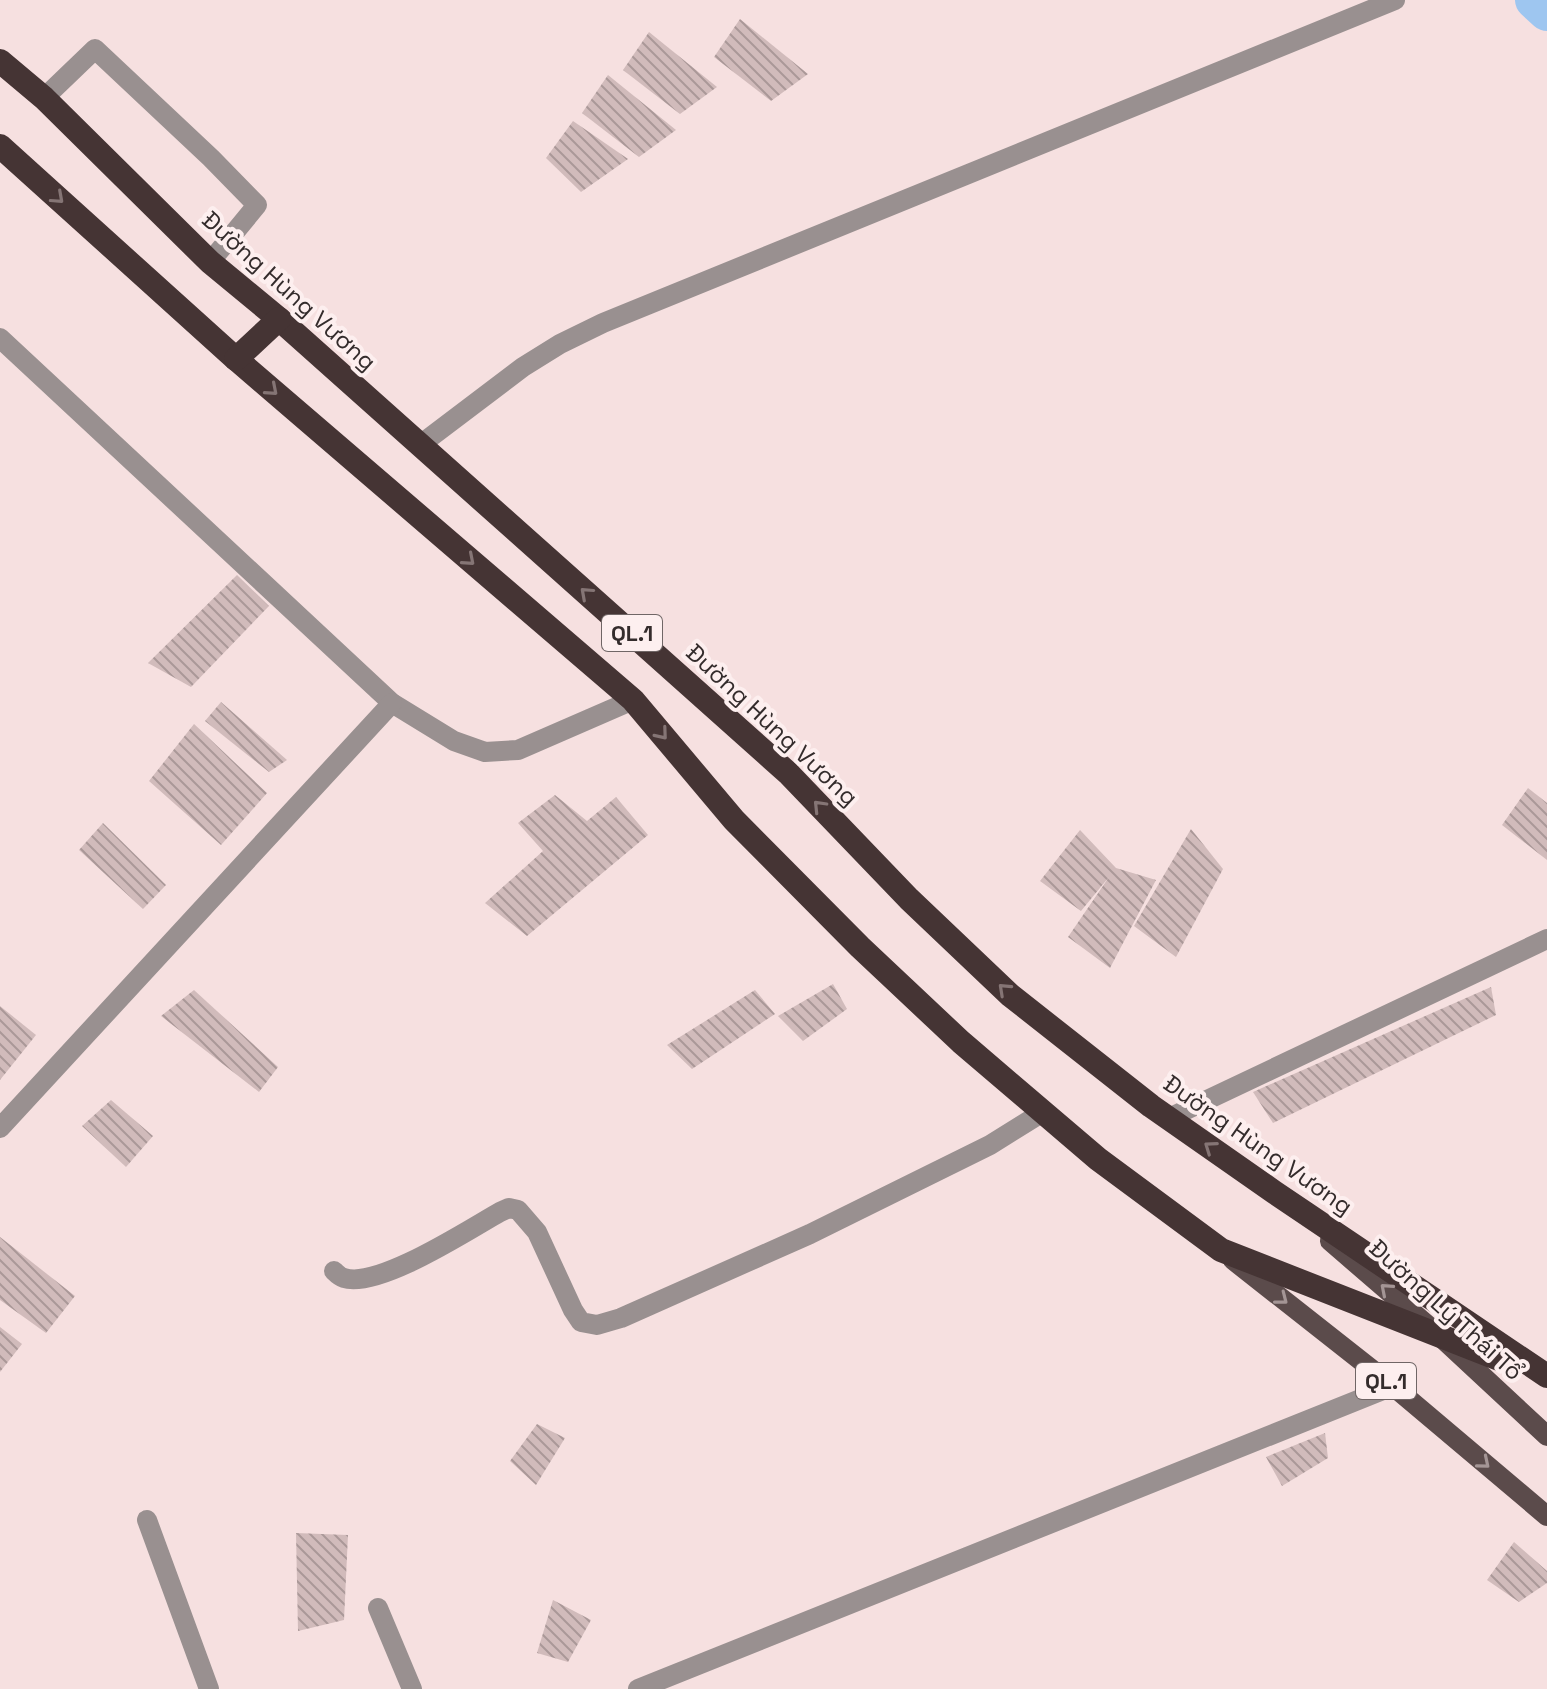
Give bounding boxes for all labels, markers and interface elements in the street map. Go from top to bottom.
one-way arrow [48,189,63,203]
street label: Đường Hùng Vương [196,204,383,377]
one-way arrow [263,381,278,395]
one-way arrow [460,550,475,565]
one-way arrow [581,587,595,602]
road number: QL.1 [602,615,662,651]
street label: Đường Hùng Vương [680,637,865,812]
one-way arrow [652,725,667,740]
one-way arrow [815,800,829,815]
one-way arrow [998,984,1013,998]
street label: Đường Hùng Vương [1158,1068,1359,1222]
one-way arrow [1204,1142,1218,1157]
street label: Đường Lý Thái Tổ [1363,1232,1530,1387]
one-way arrow [1381,1284,1395,1299]
one-way arrow [1273,1289,1288,1303]
road number: QL.1 [1356,1363,1416,1399]
one-way arrow [1475,1453,1489,1468]

